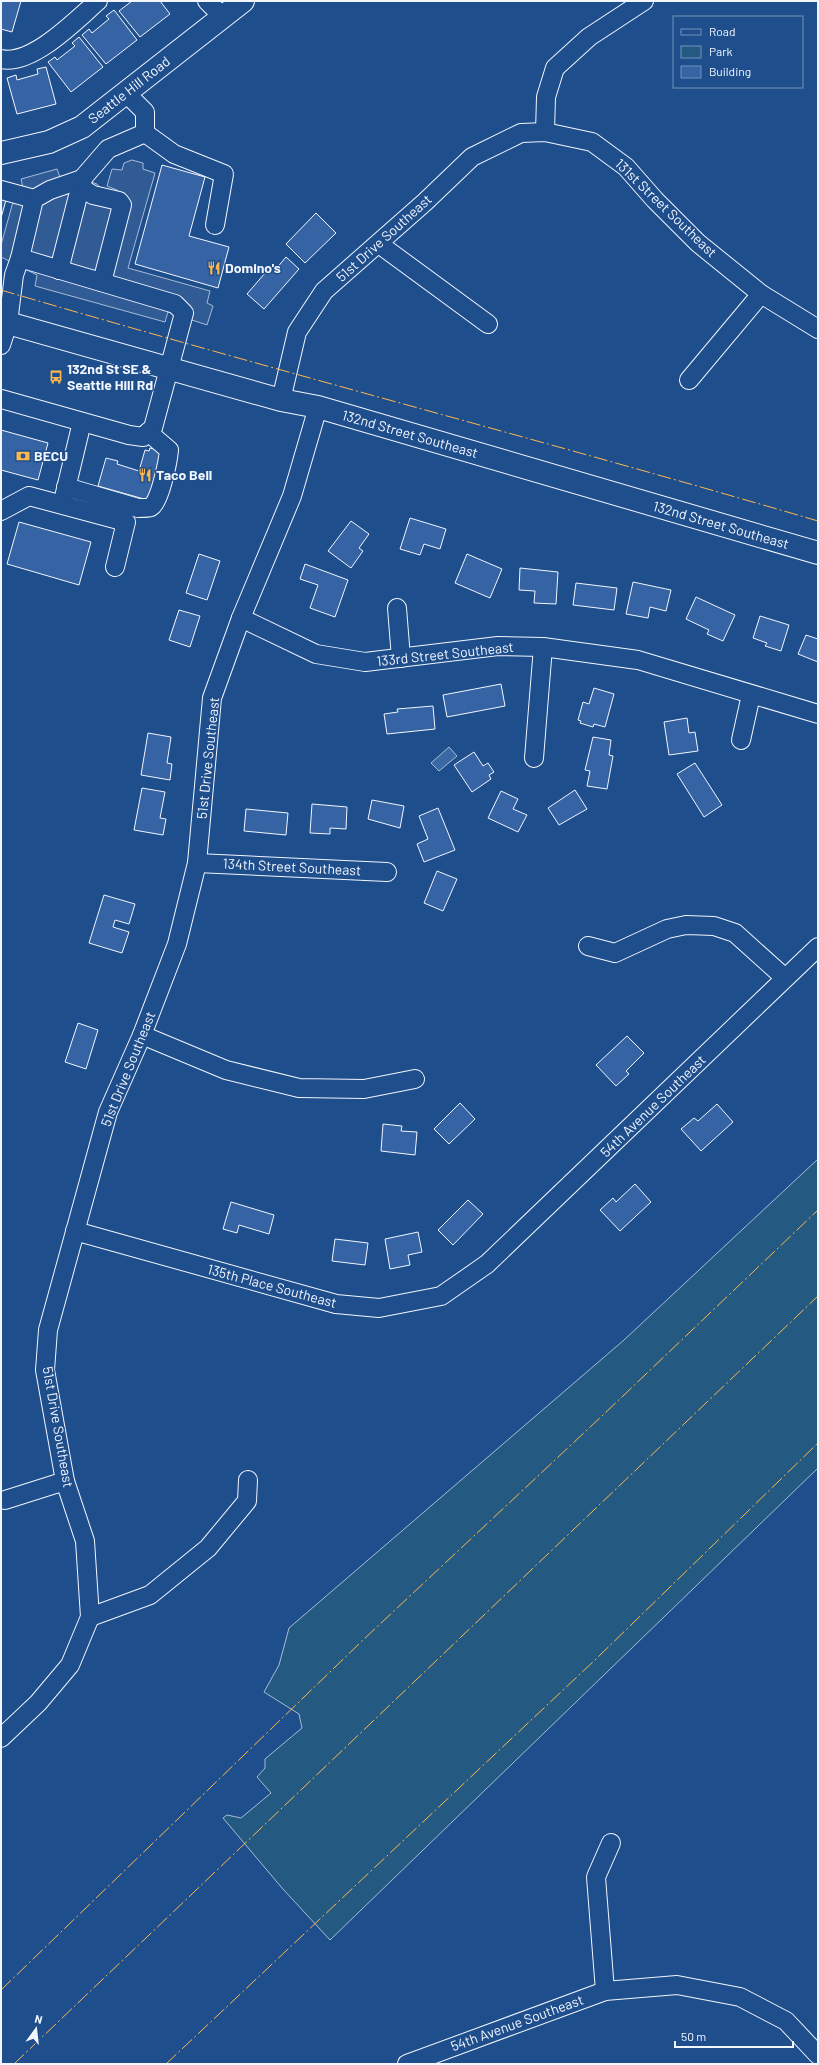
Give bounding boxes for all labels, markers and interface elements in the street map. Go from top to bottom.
legend [673,16,803,88]
text: Road [709,24,736,38]
text: Park [709,44,733,58]
street label: Seattle Hill Road [84,52,173,127]
text: Building [709,64,751,78]
street label: 131st Street Southeast [612,155,721,261]
street label: 51st Drive Southeast [332,190,435,285]
place label: Domino's [225,259,281,276]
restaurant icon: Domino's [206,260,222,276]
place label: 132nd St SE & Seattle Hill Rd [67,360,153,393]
bus stop icon: 132nd St SE & Seattle Hill Rd [48,369,64,385]
street label: 132nd Street Southeast [340,406,480,461]
place label: BECU [34,447,68,464]
bank icon: BECU [15,448,31,464]
place label: Taco Bell [156,466,212,483]
restaurant icon: Taco Bell [137,467,153,483]
street label: 132nd Street Southeast [651,497,791,552]
street label: 133rd Street Southeast [375,638,514,669]
street label: 51st Drive Southeast [193,696,222,820]
street label: 134th Street Southeast [222,854,362,879]
street label: 51st Drive Southeast [97,1009,158,1129]
street label: 54th Avenue Southeast [596,1051,709,1160]
street label: 135th Place Southeast [206,1260,339,1311]
street label: 51st Drive Southeast [39,1365,78,1489]
street label: 54th Avenue Southeast [448,1991,585,2054]
north arrow [16,2009,56,2049]
text: N [33,2012,44,2026]
scale bar [675,2023,793,2049]
text: 50 m [681,2029,706,2043]

